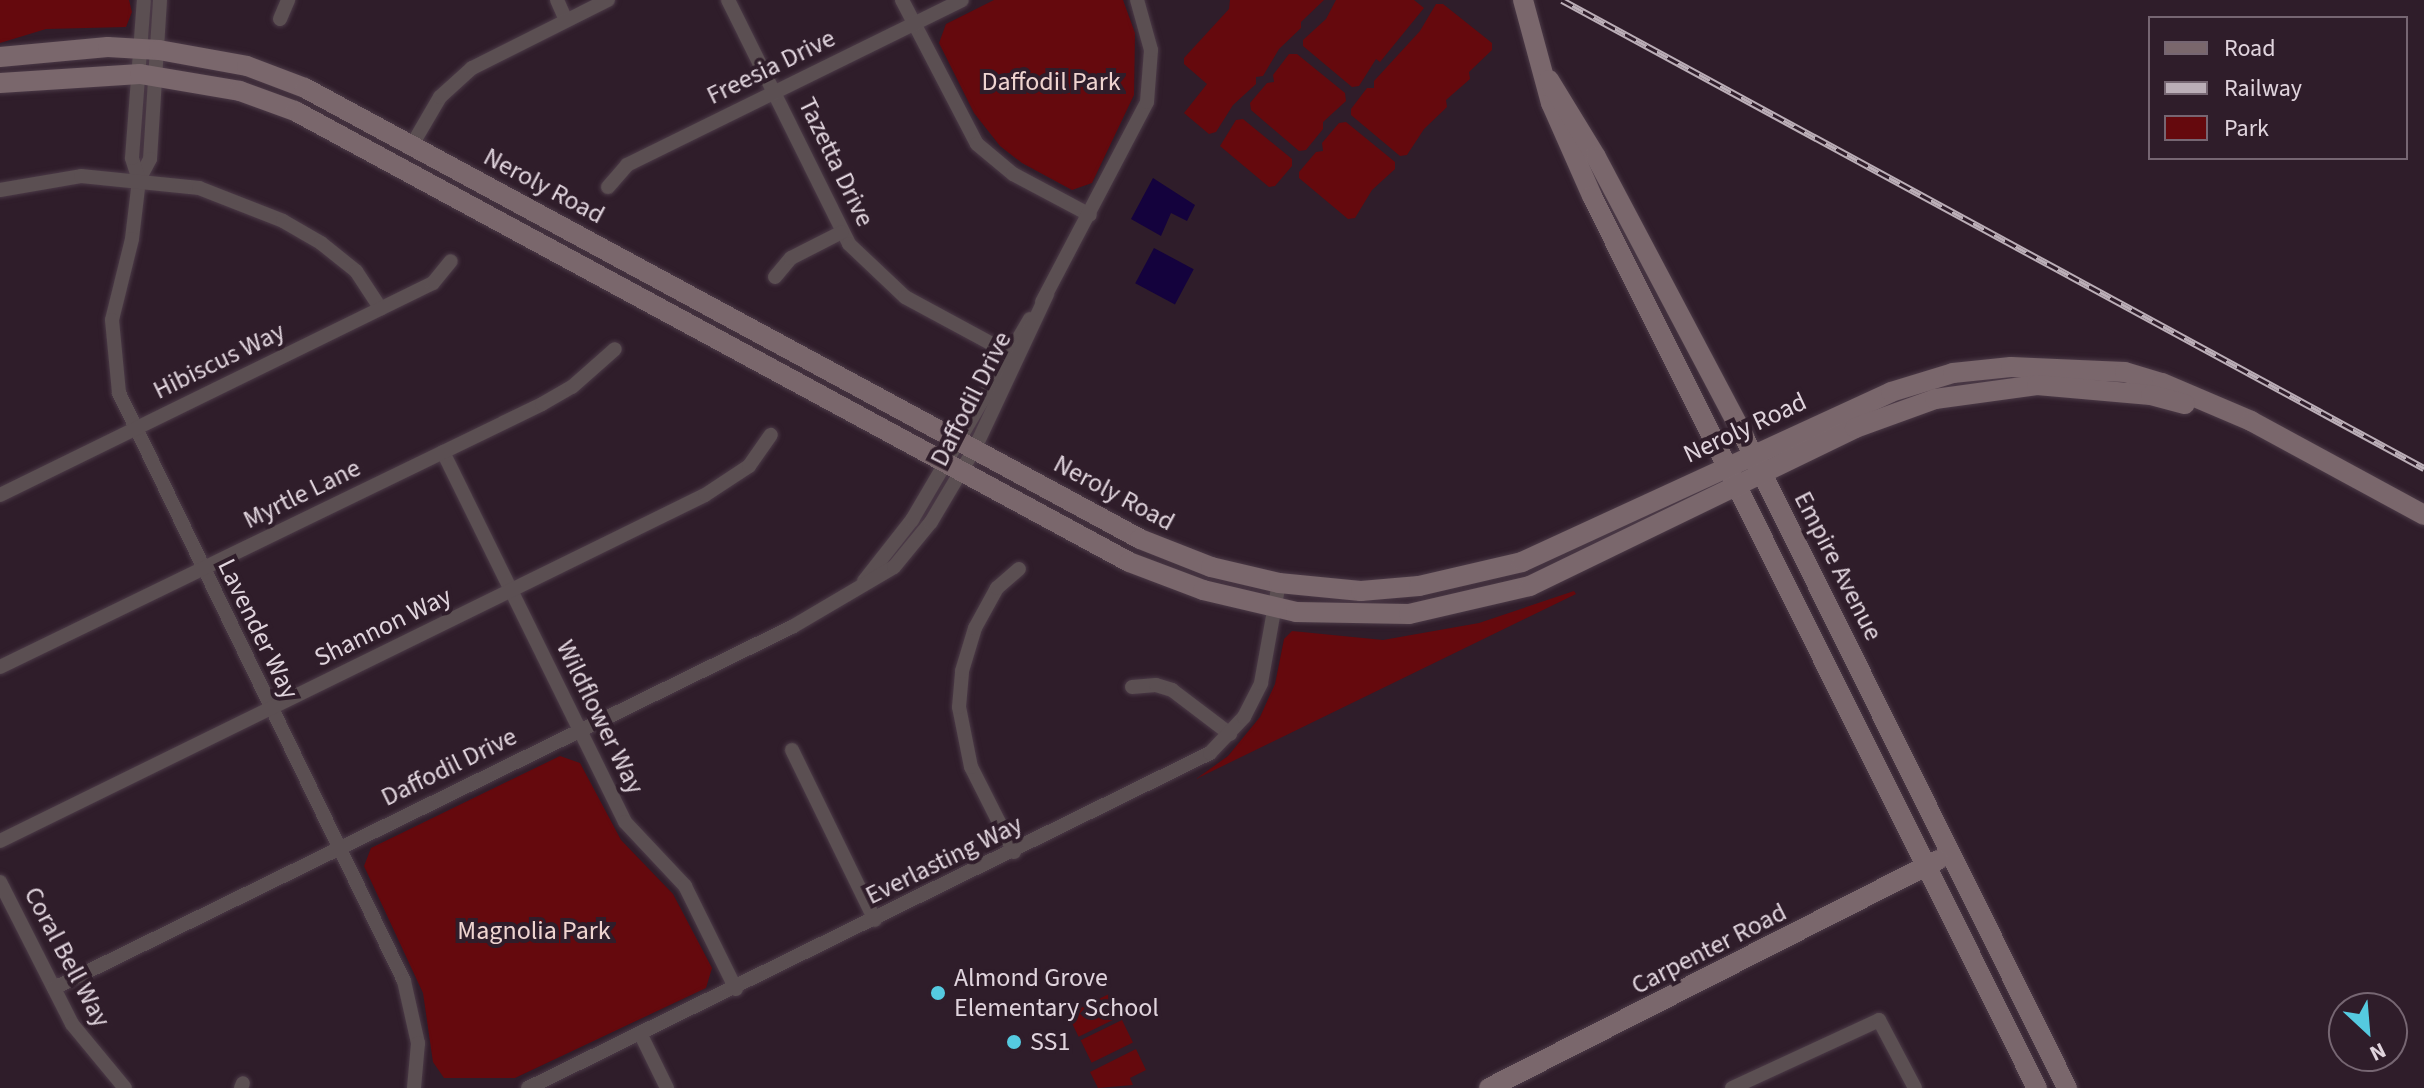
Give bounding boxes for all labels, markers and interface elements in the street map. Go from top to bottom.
legend [2148,16,2408,160]
street label: Freesia Drive [702,23,840,111]
text: Road [2224,31,2276,66]
park label: Daffodil Park [981,66,1121,98]
text: Railway [2224,71,2302,106]
street label: Tazetta Drive [791,92,881,232]
text: Park [2224,111,2269,146]
street label: Neroly Road [478,141,610,231]
street label: Hibiscus Way [148,316,290,406]
street label: Daffodil Drive [924,326,1018,472]
street label: Neroly Road [1678,386,1812,470]
street label: Neroly Road [1048,448,1180,538]
street label: Myrtle Lane [238,452,366,536]
street label: Empire Avenue [1787,486,1889,646]
street label: Lavender Way [211,554,305,704]
street label: Shannon Way [309,580,457,674]
street label: Wildflower Way [549,635,651,799]
street label: Daffodil Drive [376,721,522,813]
street label: Everlasting Way [861,809,1027,911]
street label: Coral Bell Way [17,882,117,1032]
street label: Carpenter Road [1626,897,1792,1001]
park label: Magnolia Park [457,915,611,947]
place label: Almond Grove Elementary School [954,962,1159,1024]
marker: Almond Grove Elementary School [929,984,947,1002]
north arrow [2328,992,2408,1072]
place label: SS1 [1030,1026,1070,1058]
marker: SS1 [1005,1033,1023,1051]
text: N [2364,1034,2391,1069]

